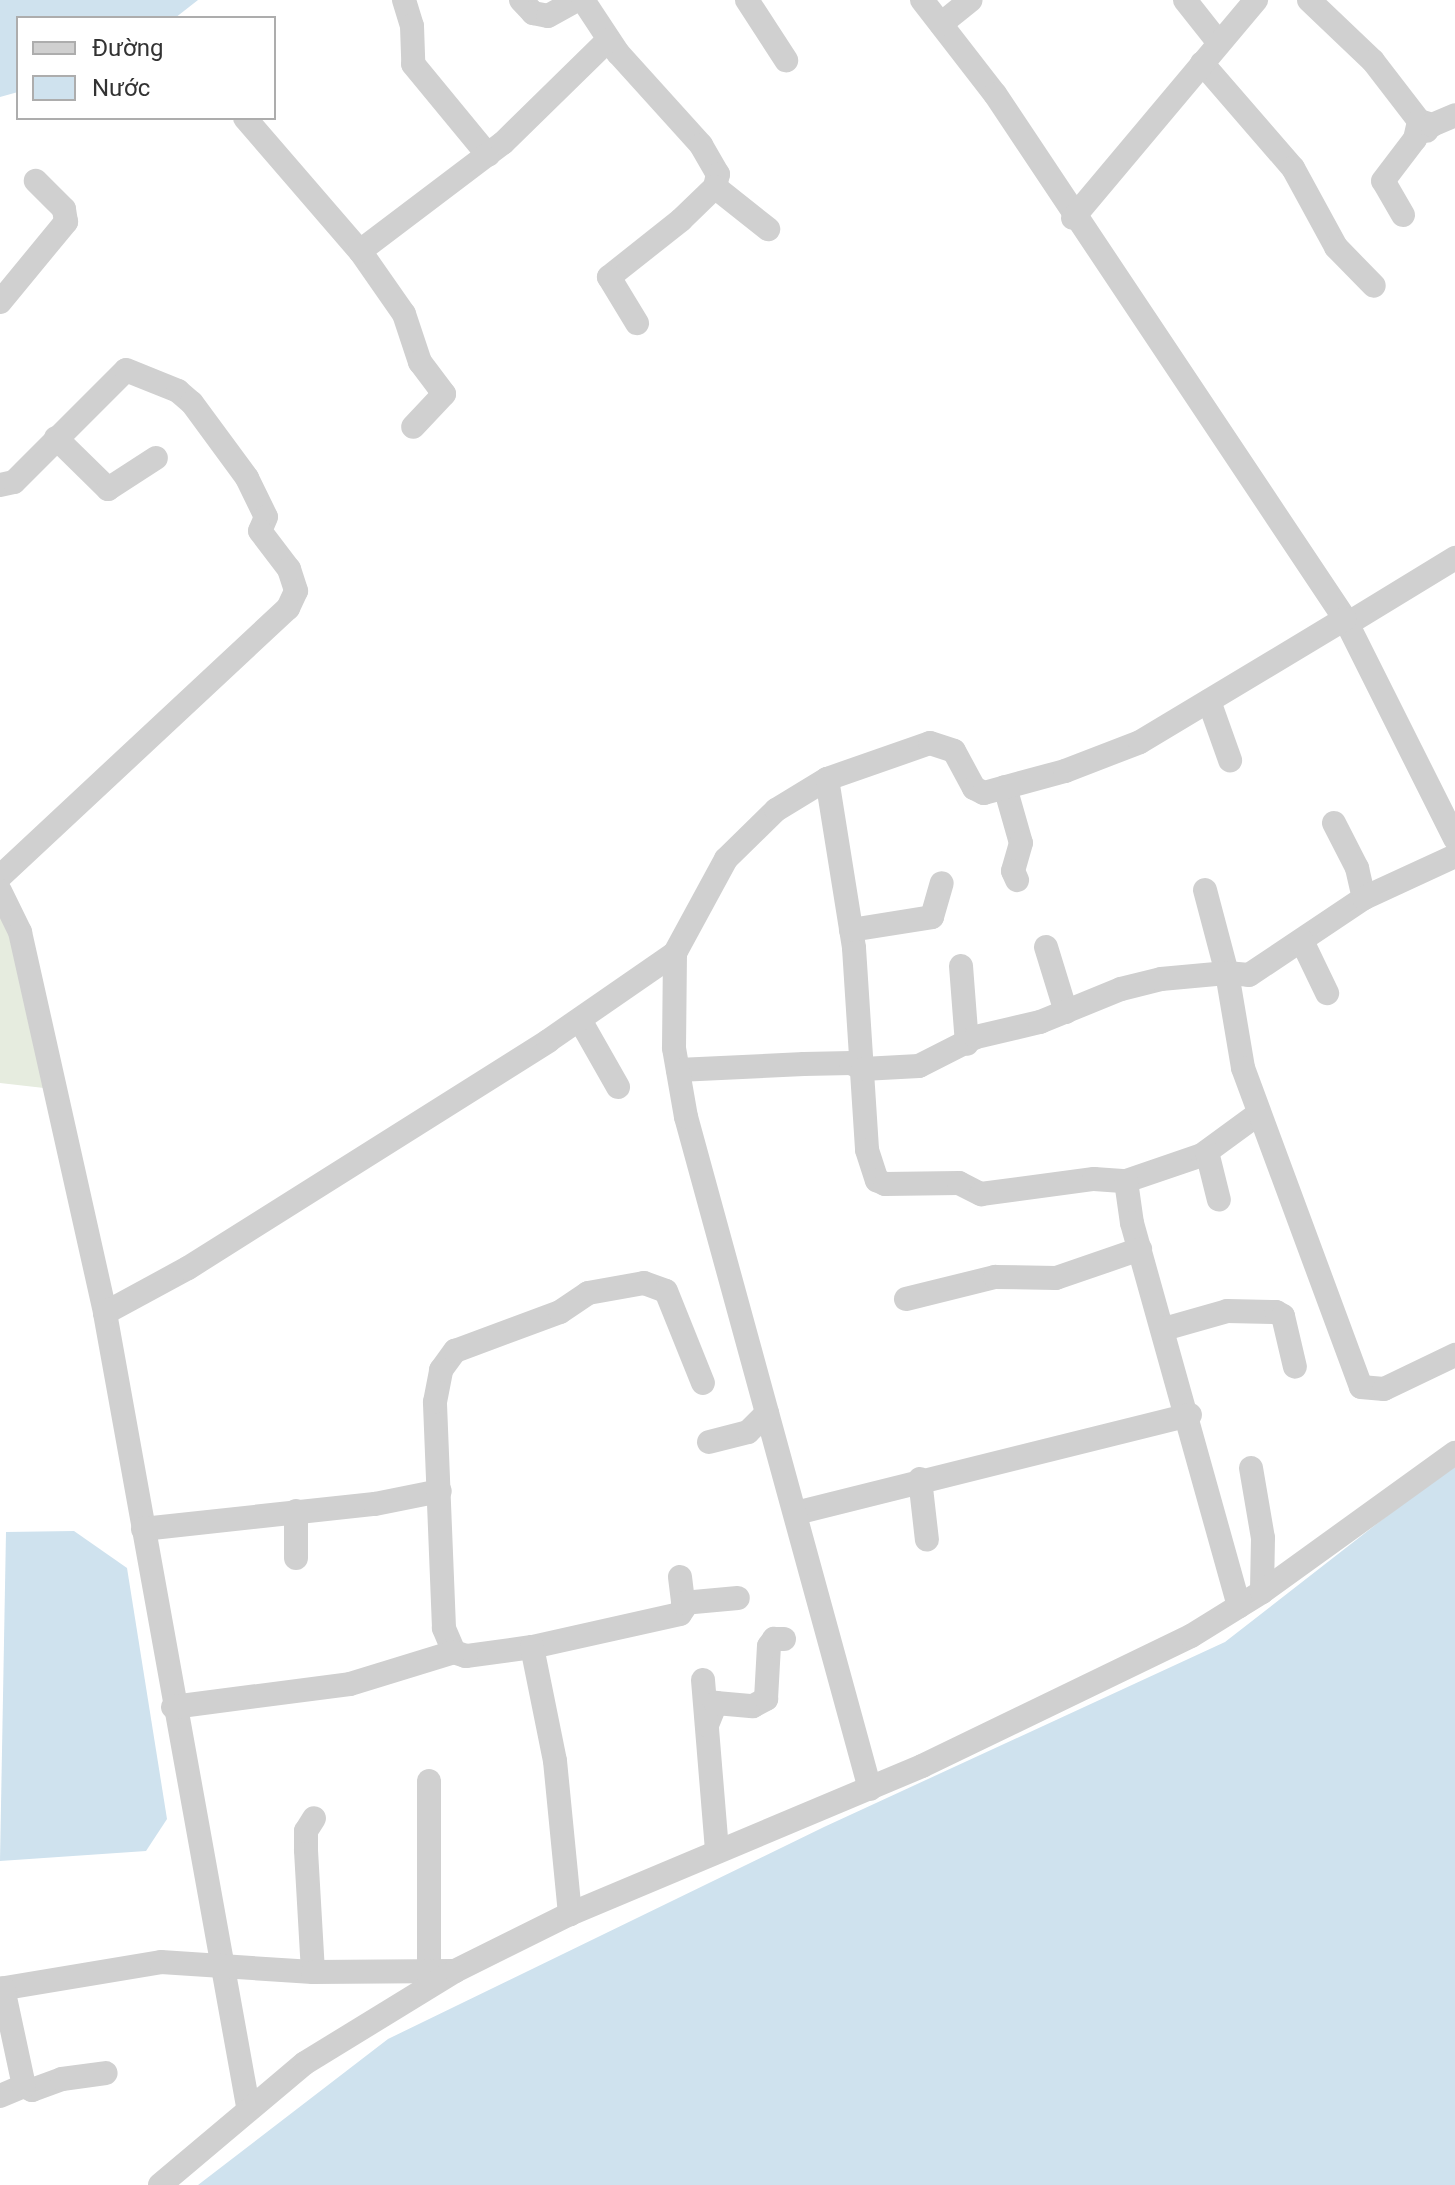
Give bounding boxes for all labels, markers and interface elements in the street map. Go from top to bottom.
legend [16,16,276,120]
text: Đường [92,34,163,62]
text: Nước [92,74,150,102]

